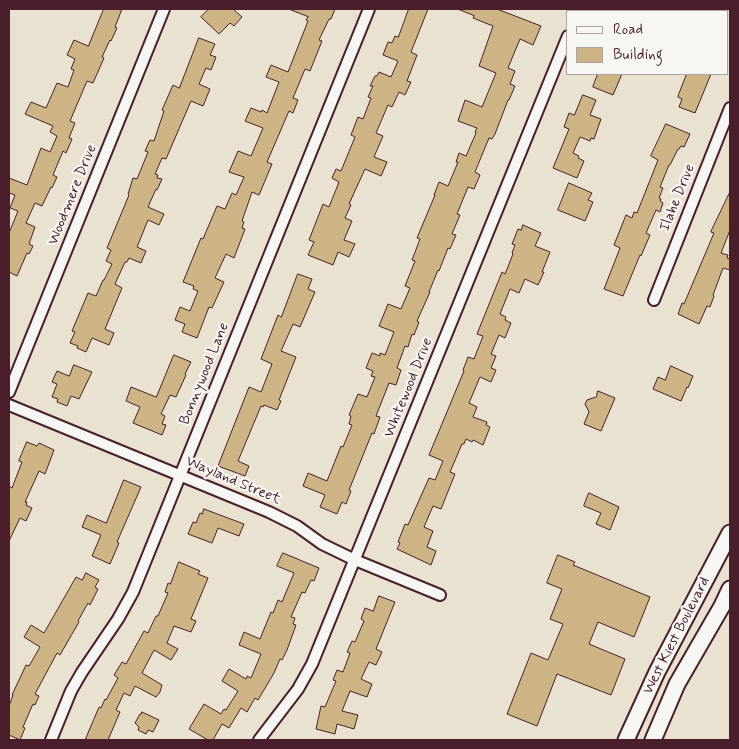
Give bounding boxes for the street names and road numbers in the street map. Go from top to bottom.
street label: Woodmere Drive [45,142,101,248]
street label: Ilahe Drive [656,162,700,234]
street label: Bonnywood Lane [176,320,234,428]
street label: Whitewood Drive [381,336,437,440]
street label: Wayland Street [183,453,283,509]
street label: West Kiest Boulevard [640,574,714,698]

